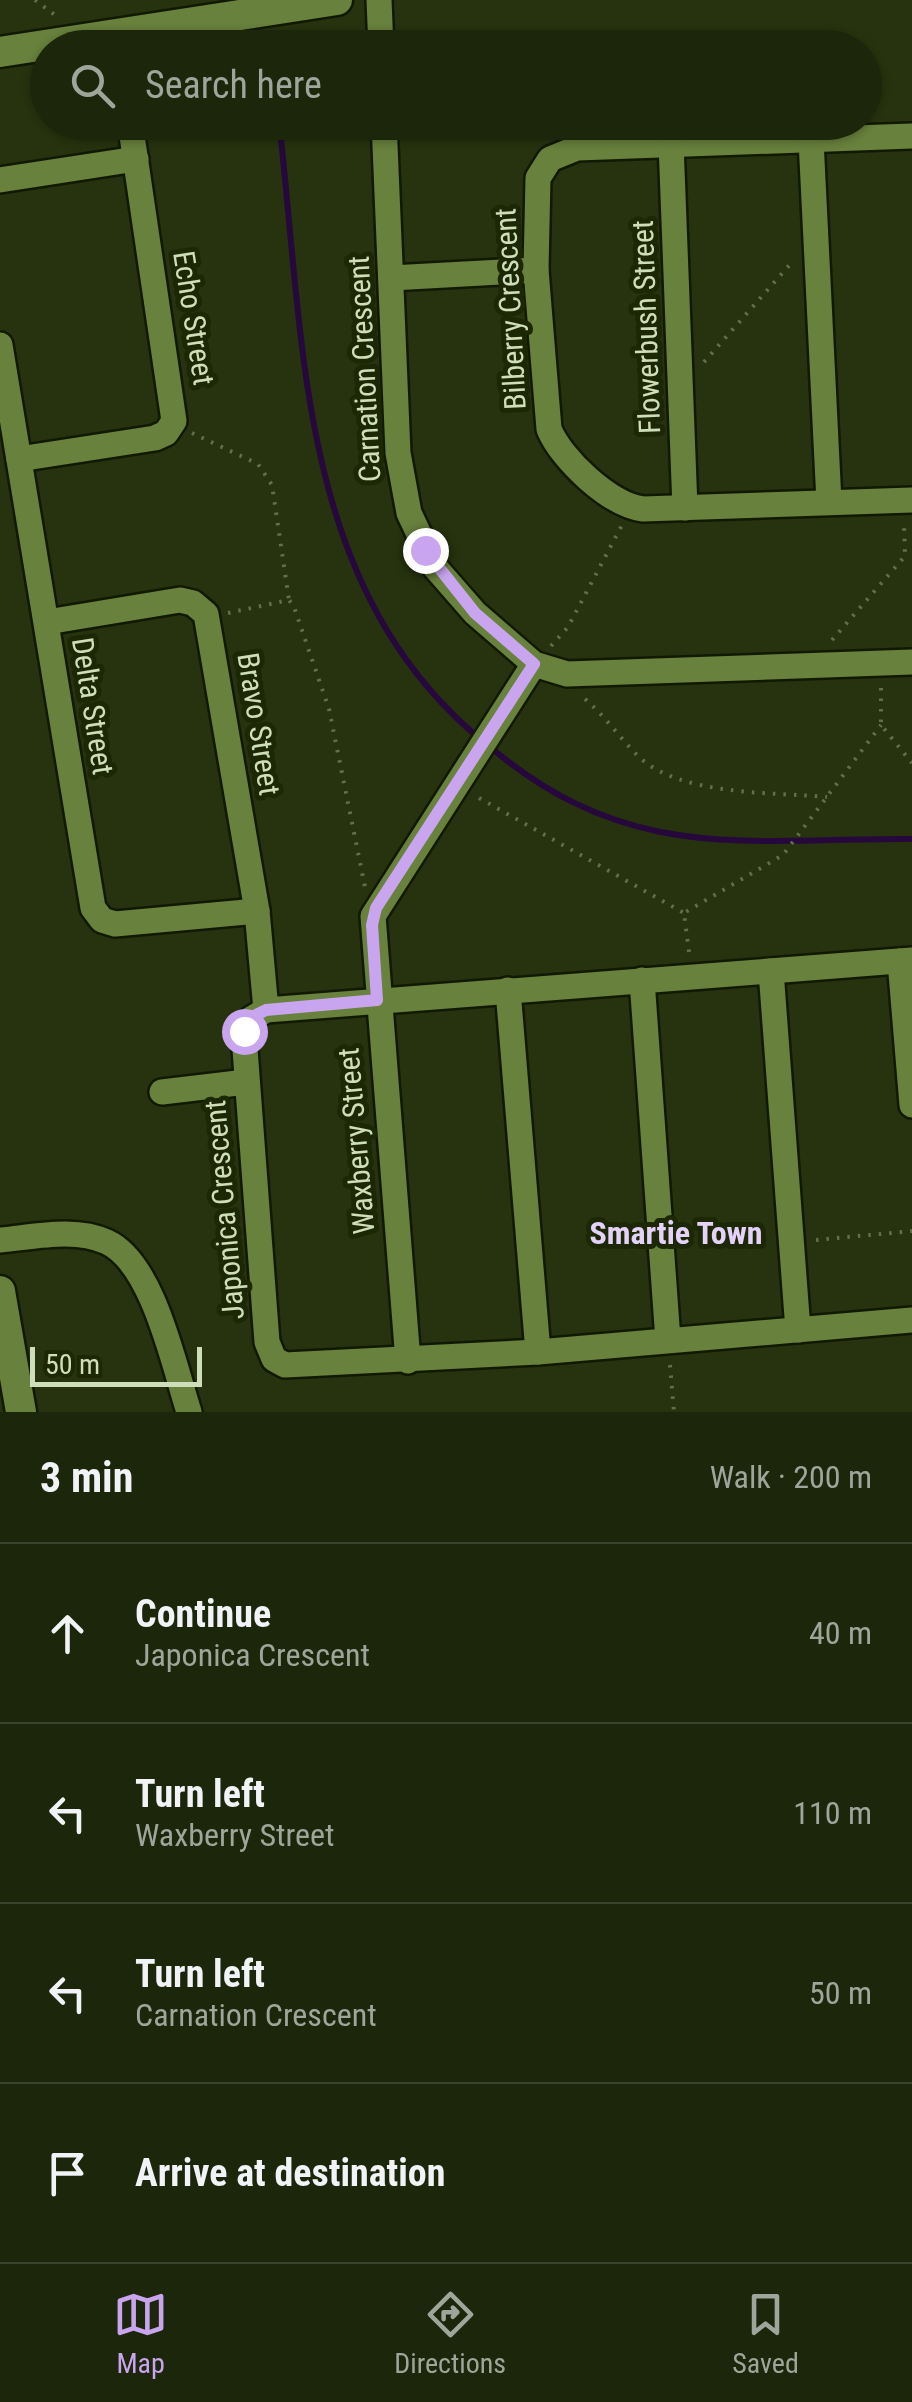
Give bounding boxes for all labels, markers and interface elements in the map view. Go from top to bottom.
search box [30,30,882,140]
icon: search [65,58,120,113]
text: Search here [145,63,322,107]
street label: Bilberry Crescent [487,207,533,411]
street label: Flowerbush Street [625,220,667,434]
street label: Echo Street [166,248,222,388]
street label: Carnation Crescent [341,255,387,483]
route end [403,528,449,574]
street label: Delta Street [65,635,121,777]
street label: Bravo Street [230,650,288,798]
route start [222,1009,268,1055]
street label: Waxberry Street [330,1046,382,1236]
street label: Japonica Crescent [197,1099,251,1321]
district label: Smartie Town [589,1214,763,1252]
scale bar [30,1342,202,1386]
text: 50 m [45,1348,100,1381]
text: 3 min [40,1453,133,1502]
text: Walk · 200 m [710,1458,872,1496]
text: Continue [135,1592,271,1636]
icon: ahead [40,1606,95,1661]
text: 40 m [809,1614,872,1652]
text: Japonica Crescent [135,1636,370,1674]
text: Turn left [135,1772,265,1816]
icon: left [40,1786,95,1841]
text: 110 m [793,1794,872,1832]
text: Waxberry Street [135,1816,334,1854]
text: Turn left [135,1952,265,1996]
icon: left [40,1966,95,2021]
text: 50 m [809,1974,872,2012]
text: Carnation Crescent [135,1996,377,2034]
icon: arrive [40,2146,95,2201]
text: Arrive at destination [135,2151,445,2195]
tab: Map [113,2287,168,2380]
tab: Directions [394,2287,506,2380]
tab: Saved [732,2287,799,2380]

